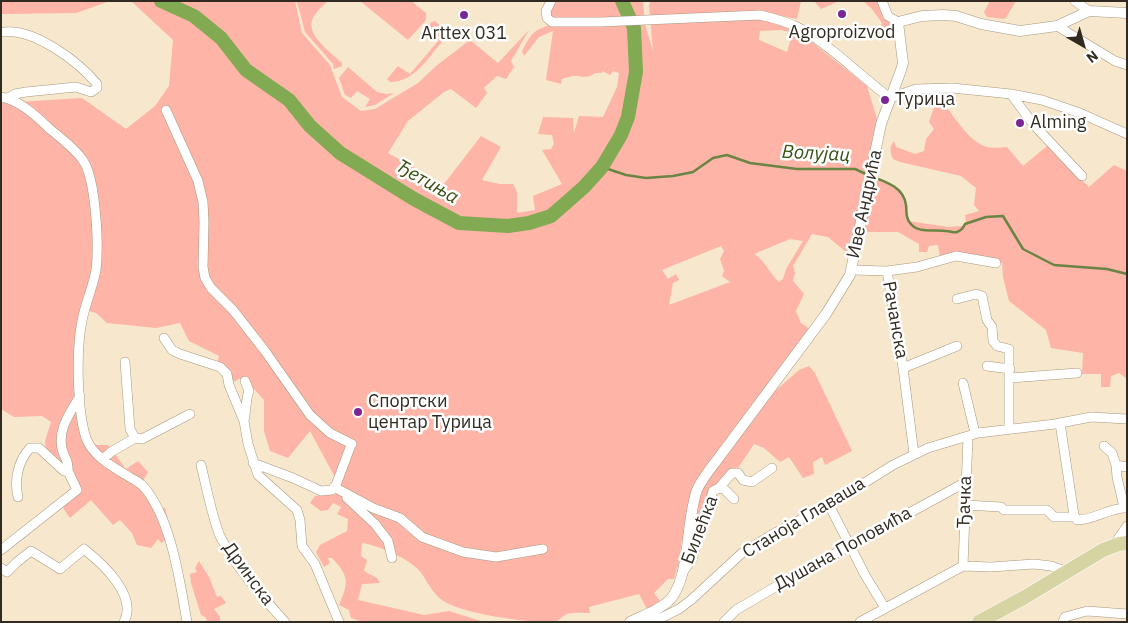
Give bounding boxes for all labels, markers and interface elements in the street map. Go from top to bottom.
marker: Agroproizvod [836,8,848,20]
marker: Arttex 031 [458,9,470,21]
north arrow [1058,20,1108,70]
place label: Agroproizvod [789,22,895,44]
place label: Arttex 031 [421,23,507,45]
text: N [1083,47,1102,67]
place label: Турица [895,89,955,111]
marker: Турица [879,94,891,106]
place label: Alming [1030,112,1086,134]
marker: Alming [1014,117,1026,129]
water label: Волујац [781,141,851,167]
street label: Иве Андрића [843,148,887,260]
water label: Ђетиња [391,155,463,209]
street label: Рачанска [878,280,912,360]
place label: Спортски центар Турица [368,391,492,434]
marker: Спортски центар Турица [352,406,364,418]
street label: Станоја Главаша [739,473,869,563]
street label: Ђачка [953,475,977,529]
street label: Билећка [677,493,723,567]
street label: Душана Поповића [771,502,915,596]
street label: Дринска [218,538,278,610]

